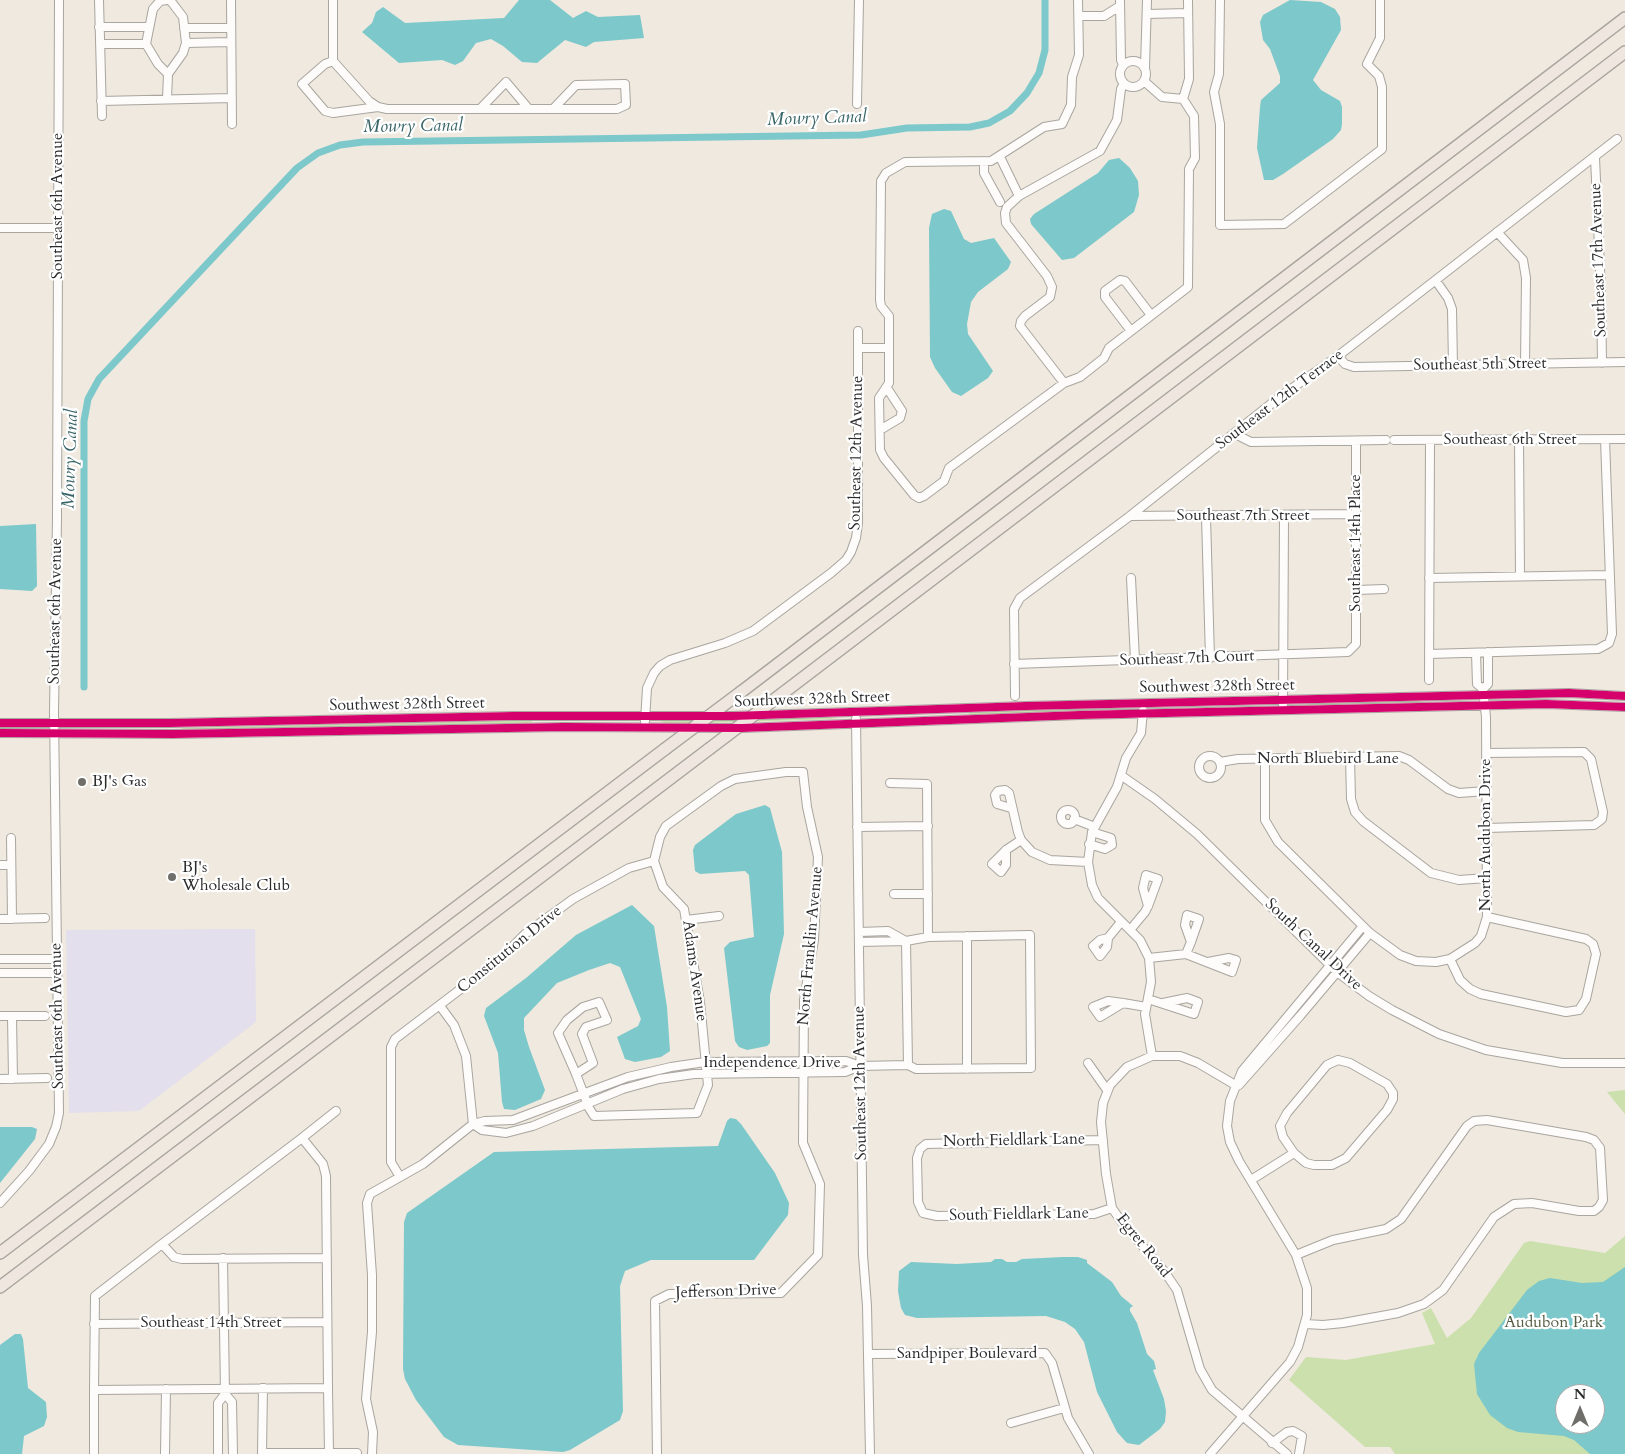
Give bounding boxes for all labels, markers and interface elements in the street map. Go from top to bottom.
water label: Mowry Canal [767,106,867,132]
water label: Mowry Canal [363,115,463,139]
street label: Southeast 6th Avenue [48,133,68,279]
street label: Southeast 17th Avenue [1587,182,1611,338]
street label: Southeast 12th Terrace [1212,346,1348,454]
street label: Southeast 5th Street [1413,354,1547,376]
street label: Southeast 12th Avenue [846,376,868,530]
water label: Mowry Canal [58,409,84,509]
street label: Southeast 6th Street [1444,430,1576,450]
street label: Southeast 14th Place [1346,474,1366,612]
street label: Southeast 7th Street [1177,506,1309,526]
street label: Southeast 6th Avenue [45,538,67,684]
street label: Southeast 7th Court [1119,647,1255,671]
street label: Southwest 328th Street [1139,676,1295,698]
street label: Southwest 328th Street [734,688,890,712]
street label: Southwest 328th Street [329,694,485,716]
street label: North Bluebird Lane [1257,749,1399,769]
street label: North Audubon Drive [1476,758,1496,912]
place label: BJ's Gas [92,772,146,792]
marker: BJ's Gas [76,776,88,788]
place label: BJ's Wholesale Club [182,858,290,896]
street label: North Franklin Avenue [794,866,828,1026]
marker: BJ's Wholesale Club [166,871,178,883]
street label: South Canal Drive [1260,895,1366,995]
street label: Constitution Drive [454,902,566,998]
street label: Adams Avenue [677,919,711,1023]
street label: Southeast 6th Avenue [47,943,69,1089]
street label: Southeast 12th Avenue [850,1006,872,1160]
street label: Independence Drive [703,1053,841,1073]
street label: North Fieldlark Lane [943,1130,1085,1152]
street label: South Fieldlark Lane [949,1204,1089,1226]
street label: Egret Road [1111,1210,1175,1282]
street label: Jefferson Drive [675,1281,777,1303]
street label: Southeast 14th Street [140,1313,282,1333]
park label: Audubon Park [1505,1313,1603,1333]
street label: Sandpiper Boulevard [897,1344,1037,1364]
north arrow [1555,1384,1605,1434]
text: N [1574,1385,1586,1404]

